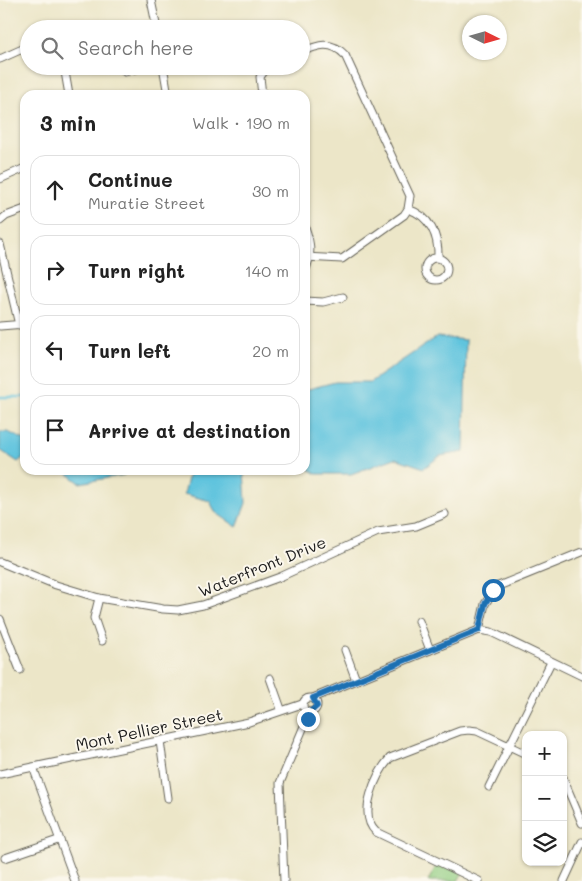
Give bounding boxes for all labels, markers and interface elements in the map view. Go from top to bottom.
north arrow [462,15,507,60]
search box [20,20,310,75]
icon: search [38,34,66,62]
text: Search here [78,35,194,60]
text: 3 min [40,109,96,136]
text: Walk · 190 m [192,112,290,133]
text: Continue [88,167,173,192]
icon: ahead [41,176,69,204]
text: 30 m [252,180,289,201]
text: Muratie Street [88,192,205,213]
icon: right [41,256,69,284]
text: Turn right [88,258,185,283]
text: 140 m [245,260,289,281]
icon: left [41,336,69,364]
text: Turn left [88,338,171,363]
text: 20 m [252,340,289,361]
icon: arrive [41,416,69,444]
text: Arrive at destination [88,418,291,443]
street label: Waterfront Drive [195,531,329,601]
route start [482,579,505,602]
street label: Mont Pellier Street [74,703,224,755]
route end [297,708,320,731]
map controls [522,731,567,866]
button: + [522,731,567,776]
button: − [522,776,567,821]
button: layers [522,821,567,866]

